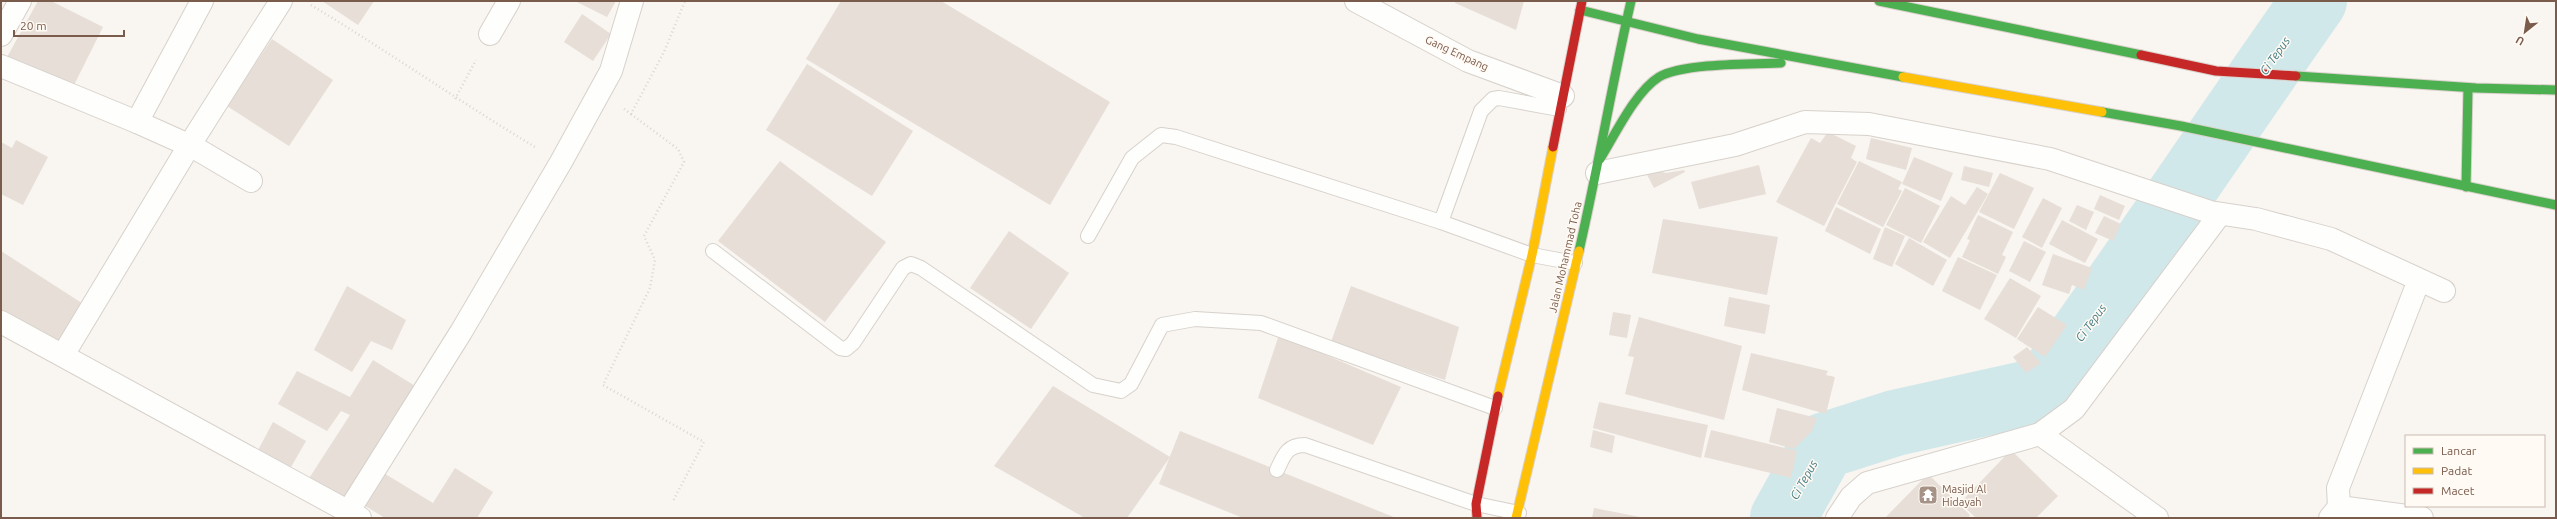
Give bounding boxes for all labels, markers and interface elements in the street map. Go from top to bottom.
scale bar [14,12,124,38]
north arrow [2505,12,2545,52]
text: 20 m [20,19,47,32]
street label: Gang Empang [1423,33,1491,73]
water label: Ci Tepus [2257,34,2292,77]
text: U [2514,34,2526,48]
street label: Jalan Mohammad Toha [1546,200,1584,314]
water label: Ci Tepus [2073,302,2108,344]
legend [2405,435,2545,507]
text: Lancar [2441,444,2477,457]
water label: Ci Tepus [1787,458,1820,502]
text: Padat [2441,464,2472,477]
place label: Masjid Al Hidayah [1942,483,1986,508]
temple icon: Masjid Al Hidayah [1917,484,1939,506]
text: Macet [2441,484,2475,497]

